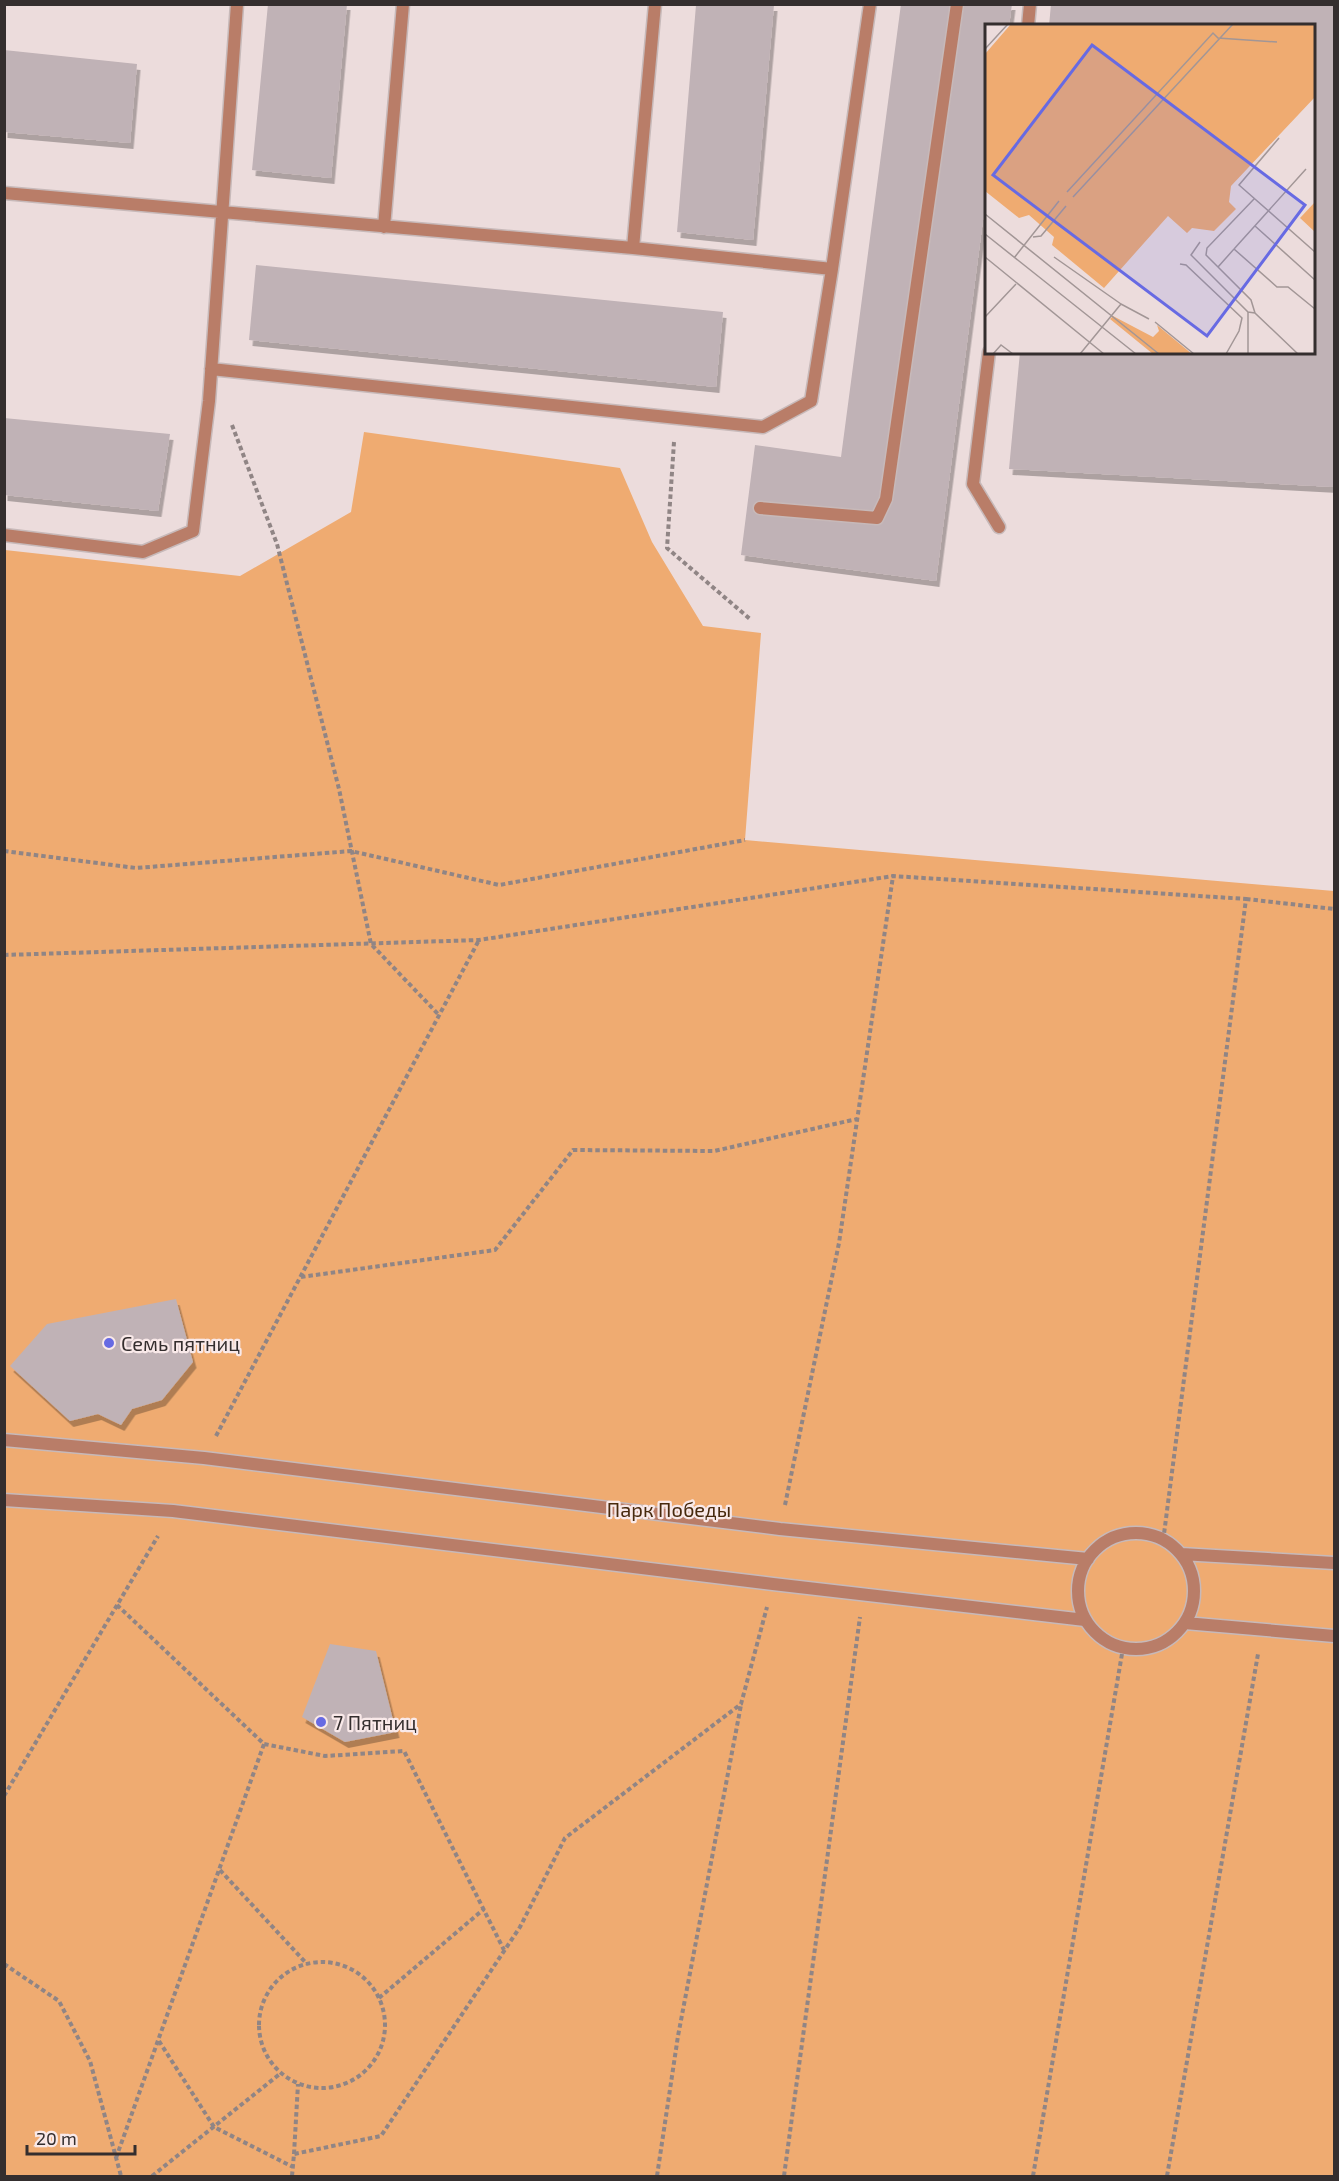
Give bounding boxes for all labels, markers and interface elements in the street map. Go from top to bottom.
inset map [985,24,1315,354]
place label: Семь пятниц [121,1331,240,1355]
marker: Семь пятниц [102,1336,116,1350]
park label: Парк Победы [607,1497,731,1521]
place label: 7 Пятниц [333,1710,417,1734]
marker: 7 Пятниц [314,1715,328,1729]
scale bar [27,2118,135,2156]
text: 20 m [36,2127,77,2149]

